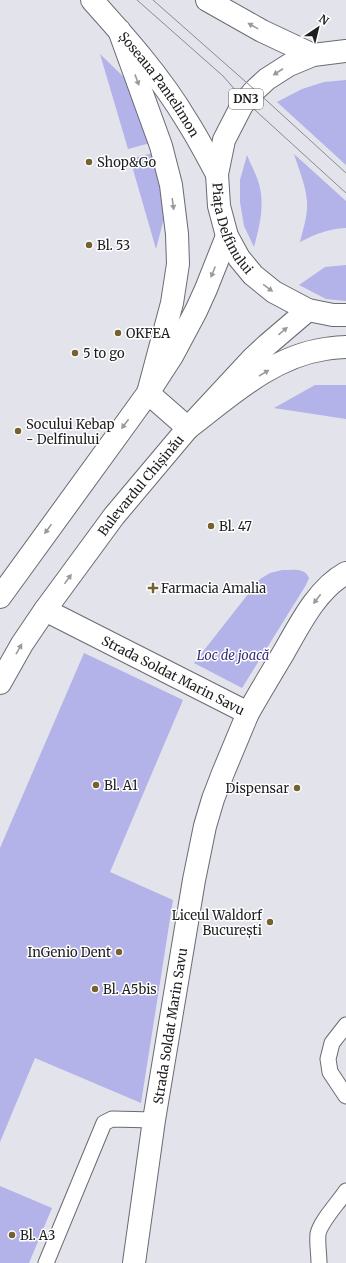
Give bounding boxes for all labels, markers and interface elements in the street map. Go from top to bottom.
north arrow [298,8,338,48]
text: N [316,12,332,28]
one-way arrow [247,22,259,29]
street label: Șoseaua Pantelimon [115,28,203,140]
one-way arrow [272,68,284,75]
one-way arrow [135,74,141,86]
road number: DN3 [229,89,263,109]
place label: Shop&Go [97,154,156,171]
marker: Shop&Go [84,157,94,167]
street label: Piața Delfinului [209,182,257,278]
one-way arrow [170,198,176,210]
place label: Bl. 53 [97,237,130,254]
marker: Bl. 53 [84,240,94,250]
one-way arrow [210,267,216,278]
one-way arrow [263,284,274,292]
place label: OKFEA [126,325,171,342]
one-way arrow [278,326,289,335]
marker: OKFEA [113,328,123,338]
place label: 5 to go [83,345,125,362]
marker: 5 to go [70,348,80,358]
one-way arrow [258,369,270,376]
place label: Socului Kebap - Delfinului [26,416,114,448]
one-way arrow [121,419,129,430]
marker: Socului Kebap - Delfinului [13,426,23,436]
street label: Bulevardul Chișinău [94,432,188,539]
place label: Bl. 47 [219,518,253,535]
marker: Bl. 47 [206,521,216,531]
one-way arrow [44,524,52,535]
one-way arrow [64,573,72,584]
place label: Farmacia Amalia [161,580,266,597]
marker: Farmacia Amalia [148,583,158,593]
one-way arrow [313,594,322,605]
street label: Strada Soldat Marin Savu [99,632,248,719]
one-way arrow [16,643,23,655]
park label: Loc de joacă [197,647,269,664]
place label: Bl. A1 [104,777,138,794]
marker: Bl. A1 [91,780,101,790]
place label: Dispensar [226,780,289,797]
marker: Dispensar [292,783,302,793]
place label: Liceul Waldorf București [172,907,263,939]
marker: Liceul Waldorf București [265,917,275,927]
place label: InGenio Dent [28,944,111,961]
marker: InGenio Dent [114,947,124,957]
street label: Strada Soldat Marin Savu [150,947,191,1105]
place label: Bl. A5bis [103,981,157,998]
marker: Bl. A5bis [90,984,100,994]
place label: Bl. A3 [20,1227,55,1244]
marker: Bl. A3 [7,1230,17,1240]

